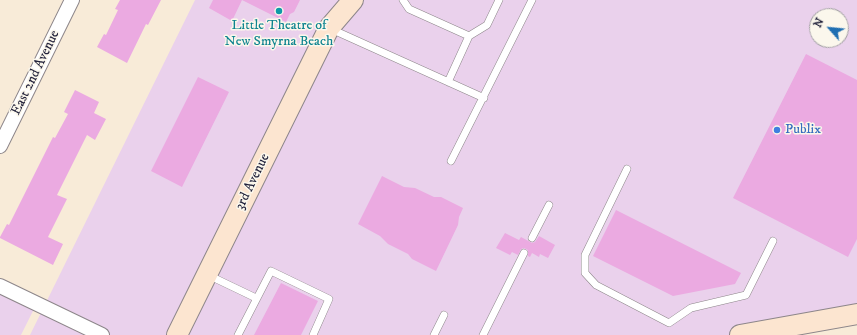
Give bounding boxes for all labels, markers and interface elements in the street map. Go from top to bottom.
marker: Little Theatre of New Smyrna Beach [274,6,284,16]
north arrow [809,8,849,48]
text: N [811,16,827,30]
place label: Little Theatre of New Smyrna Beach [225,18,333,50]
street label: East 2nd Avenue [8,28,64,118]
place label: Publix [785,122,821,138]
marker: Publix [772,125,782,135]
street label: 3rd Avenue [232,151,274,213]

